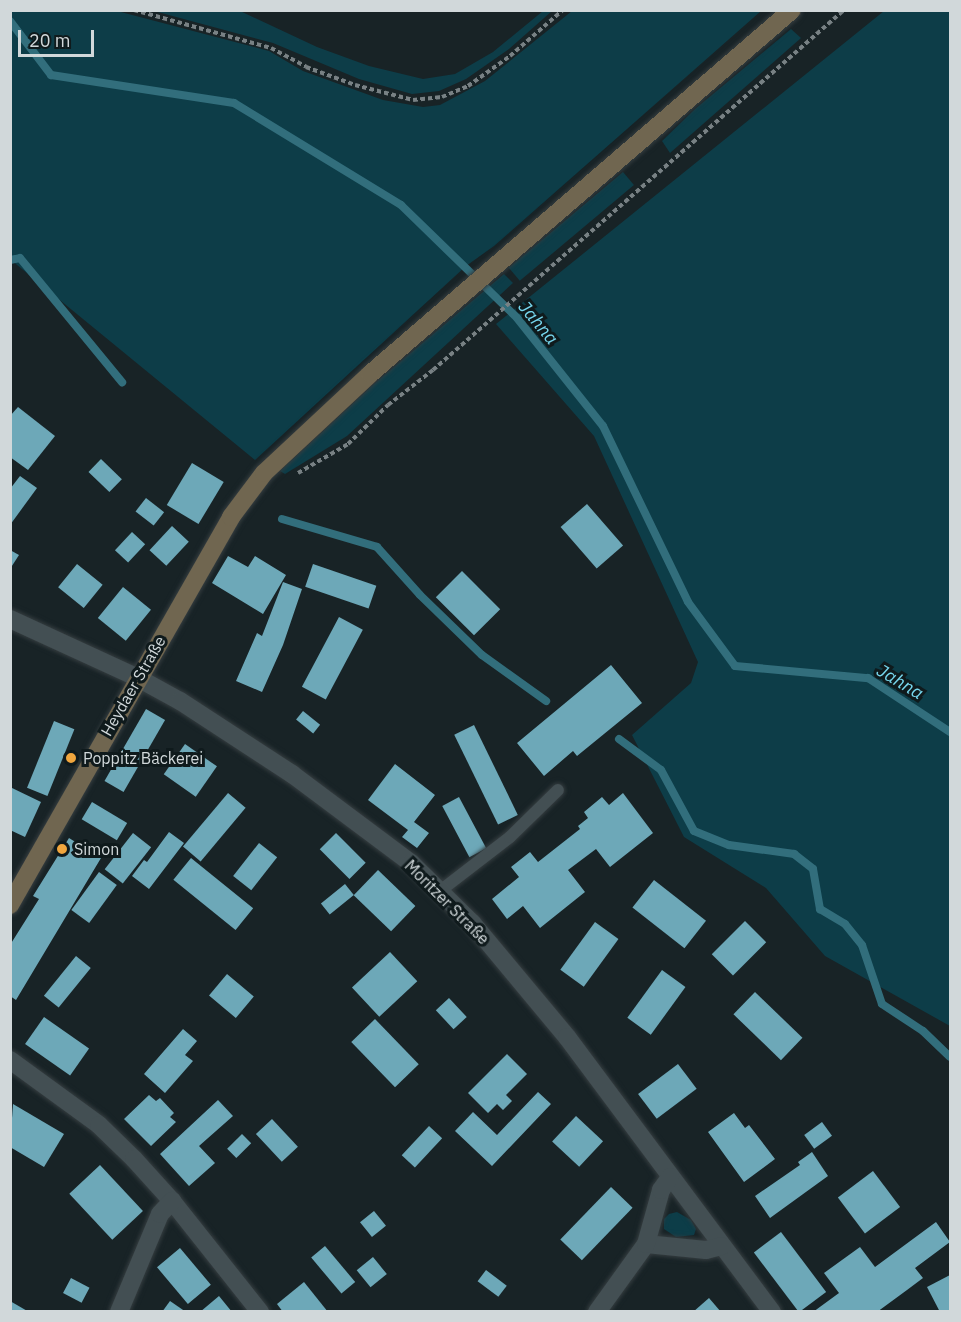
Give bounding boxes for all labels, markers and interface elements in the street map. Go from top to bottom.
scale bar [21,18,98,56]
text: 20 m [29,29,71,52]
water label: Jahna [514,297,562,349]
street label: Heydaer Straße [97,633,169,739]
water label: Jahna [873,660,927,704]
place label: Poppitz Bäckerei [83,748,203,768]
marker: Poppitz Bäckerei [64,751,78,765]
place label: Simon [74,839,119,859]
marker: Simon [55,842,69,856]
street label: Moritzer Straße [401,856,493,948]

